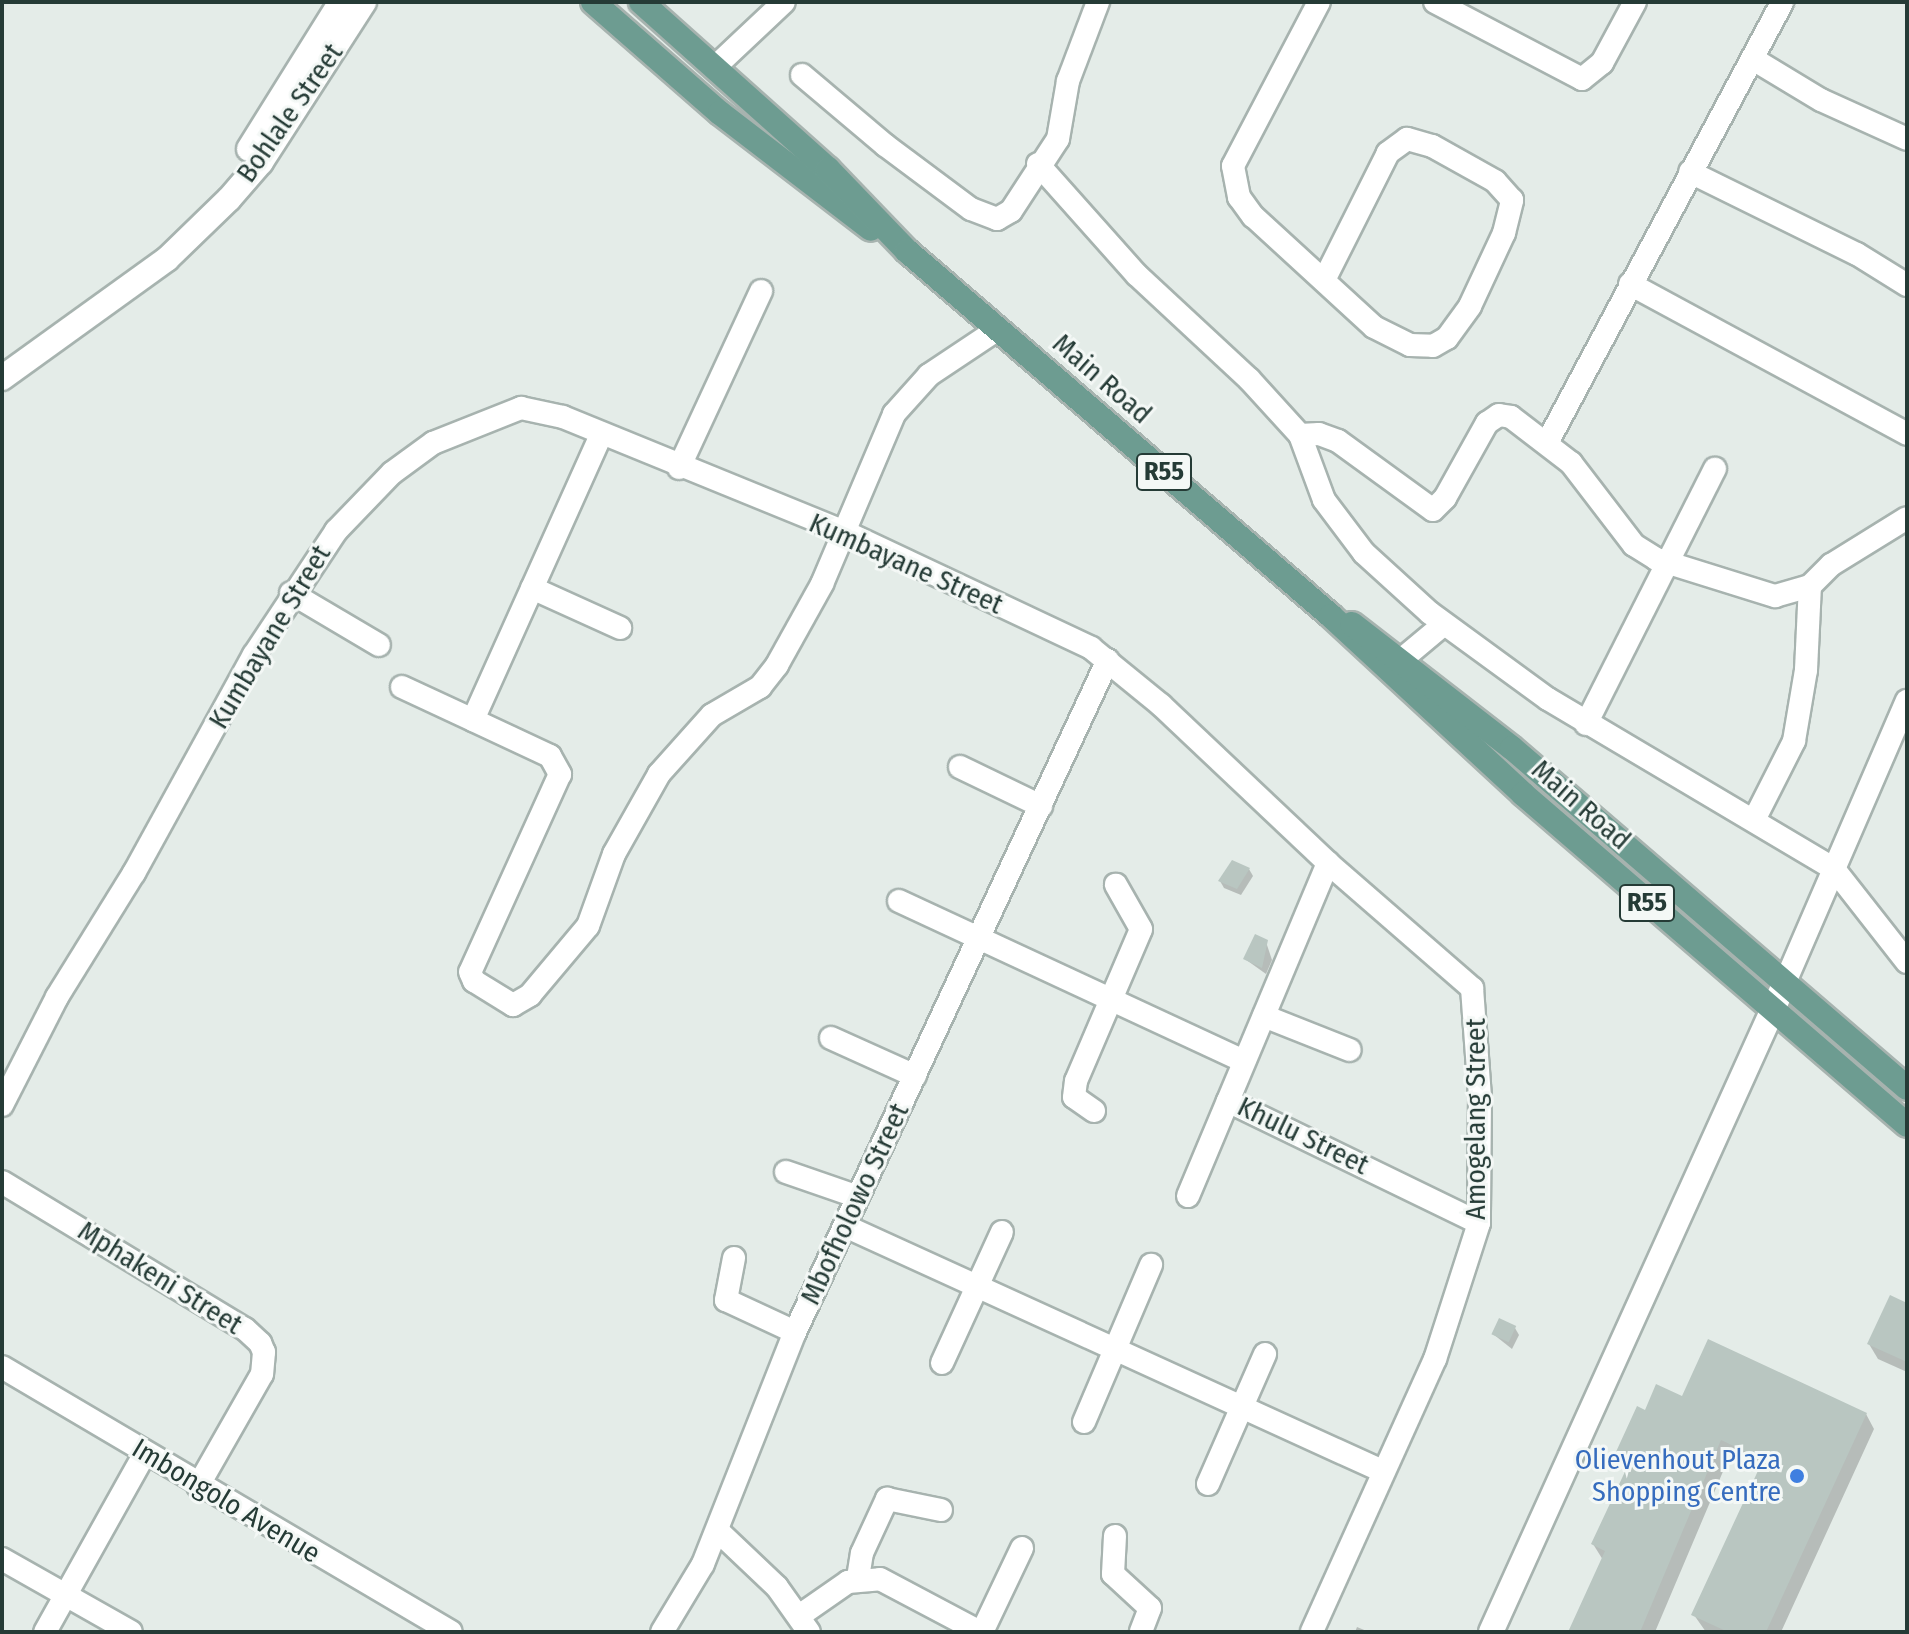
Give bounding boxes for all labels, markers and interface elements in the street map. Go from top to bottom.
street label: Bohlale Street [230,37,350,189]
street label: Main Road [1046,327,1158,431]
road number: R55 [1134,450,1194,494]
street label: Kumbayane Street [804,506,1008,622]
street label: Kumbayane Street [202,539,338,735]
street label: Main Road [1525,753,1637,857]
road number: R55 [1617,881,1677,925]
street label: Amogelang Street [1459,1018,1493,1220]
street label: Khulu Street [1232,1090,1374,1182]
street label: Mbofholowo Street [794,1098,916,1310]
street label: Mphakeni Street [72,1214,248,1342]
street label: Imbongolo Avenue [126,1432,326,1570]
place label: Olievenhout Plaza Shopping Centre [1575,1443,1781,1509]
marker: Olievenhout Plaza Shopping Centre [1788,1467,1806,1485]

